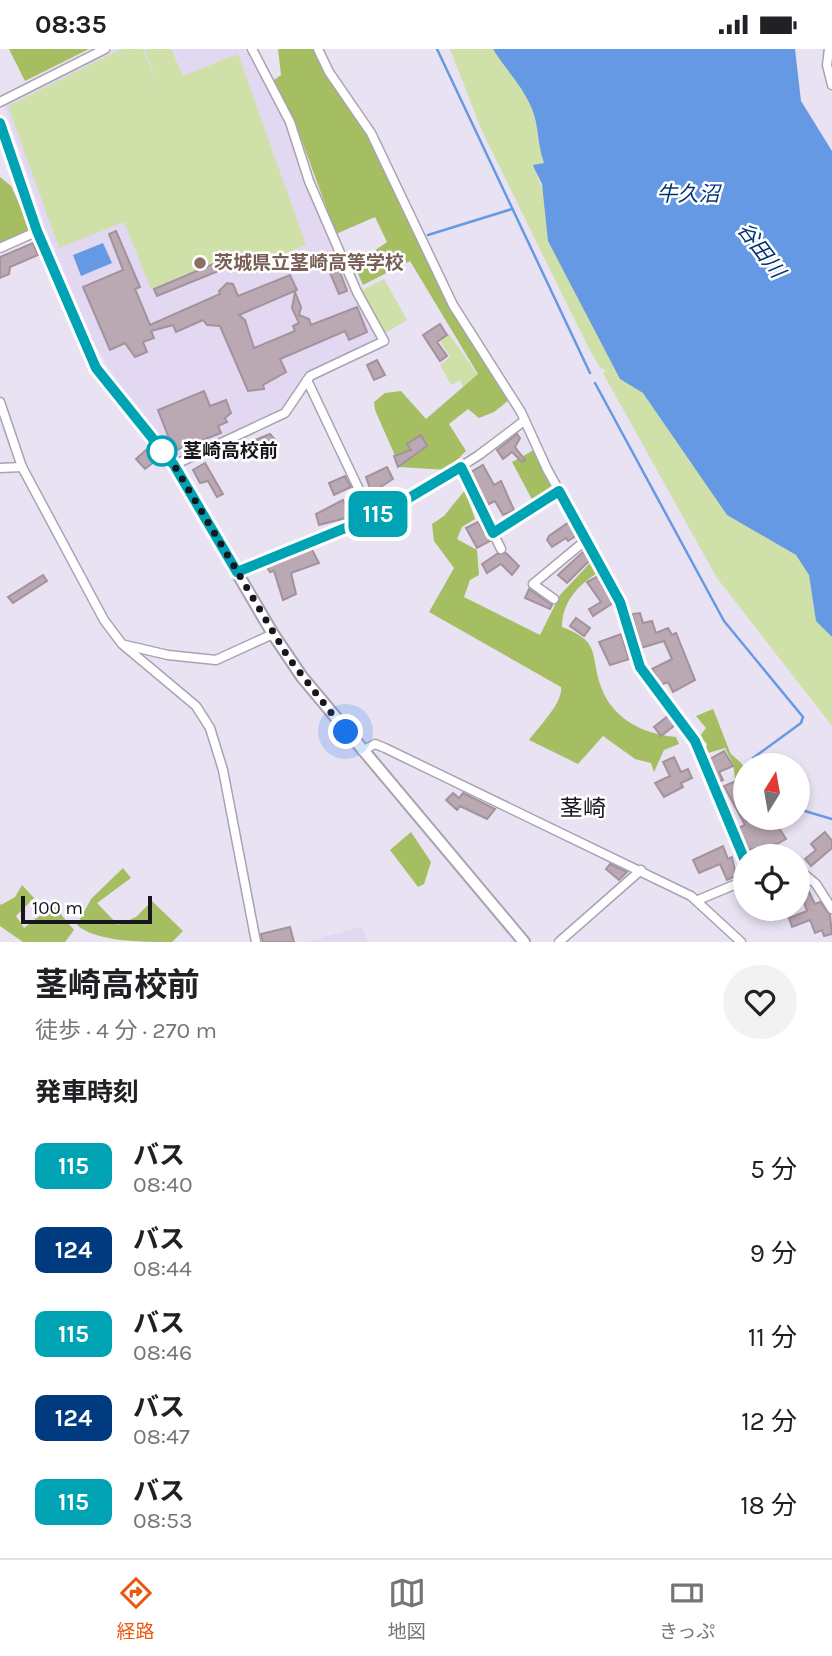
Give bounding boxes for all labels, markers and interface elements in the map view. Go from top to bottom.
text: 08:35 [35,9,107,40]
water label: 牛久沼 [657,182,722,206]
water label: 谷田川 [732,218,791,284]
place label: 茨城県立茎崎高等学校 [214,252,404,274]
marker: 茨城県立茎崎高等学校 [192,255,208,271]
marker: 茎崎高校前 [147,436,177,466]
place label: 茎崎高校前 [183,440,278,462]
line badge: 115 [338,491,418,537]
text: 115 [362,500,394,528]
your location [328,714,363,749]
north arrow [733,753,810,829]
map controls [733,753,810,921]
district label: 茎崎 [560,795,606,822]
button: locate [733,844,810,921]
scale bar [21,893,152,925]
text: 100 m [32,897,83,919]
button: heart [723,965,797,1039]
text: 茎崎高校前 [35,966,200,1004]
text: 徒歩 · 4 分 · 270 m [35,1017,217,1044]
text: 発車時刻 [35,1077,139,1108]
text: バス [133,1140,185,1171]
text: 115 [58,1152,89,1180]
text: 5 分 [750,1154,797,1185]
text: 08:40 [133,1171,193,1198]
text: バス [133,1224,185,1255]
text: 124 [55,1236,92,1264]
text: 9 分 [750,1238,797,1269]
text: 08:44 [133,1255,192,1282]
text: バス [133,1308,185,1339]
text: 115 [58,1320,89,1348]
text: 11 分 [748,1322,797,1353]
text: 08:46 [133,1339,192,1366]
text: バス [133,1392,185,1423]
text: 124 [55,1404,92,1432]
text: 12 分 [741,1406,797,1437]
text: 08:47 [133,1423,190,1450]
text: バス [133,1476,185,1507]
text: 115 [58,1488,89,1516]
text: 18 分 [740,1490,797,1521]
text: 08:53 [133,1507,193,1534]
tab: 経路 [117,1574,155,1643]
tab: 地図 [388,1574,426,1643]
tab: きっぷ [659,1574,715,1643]

